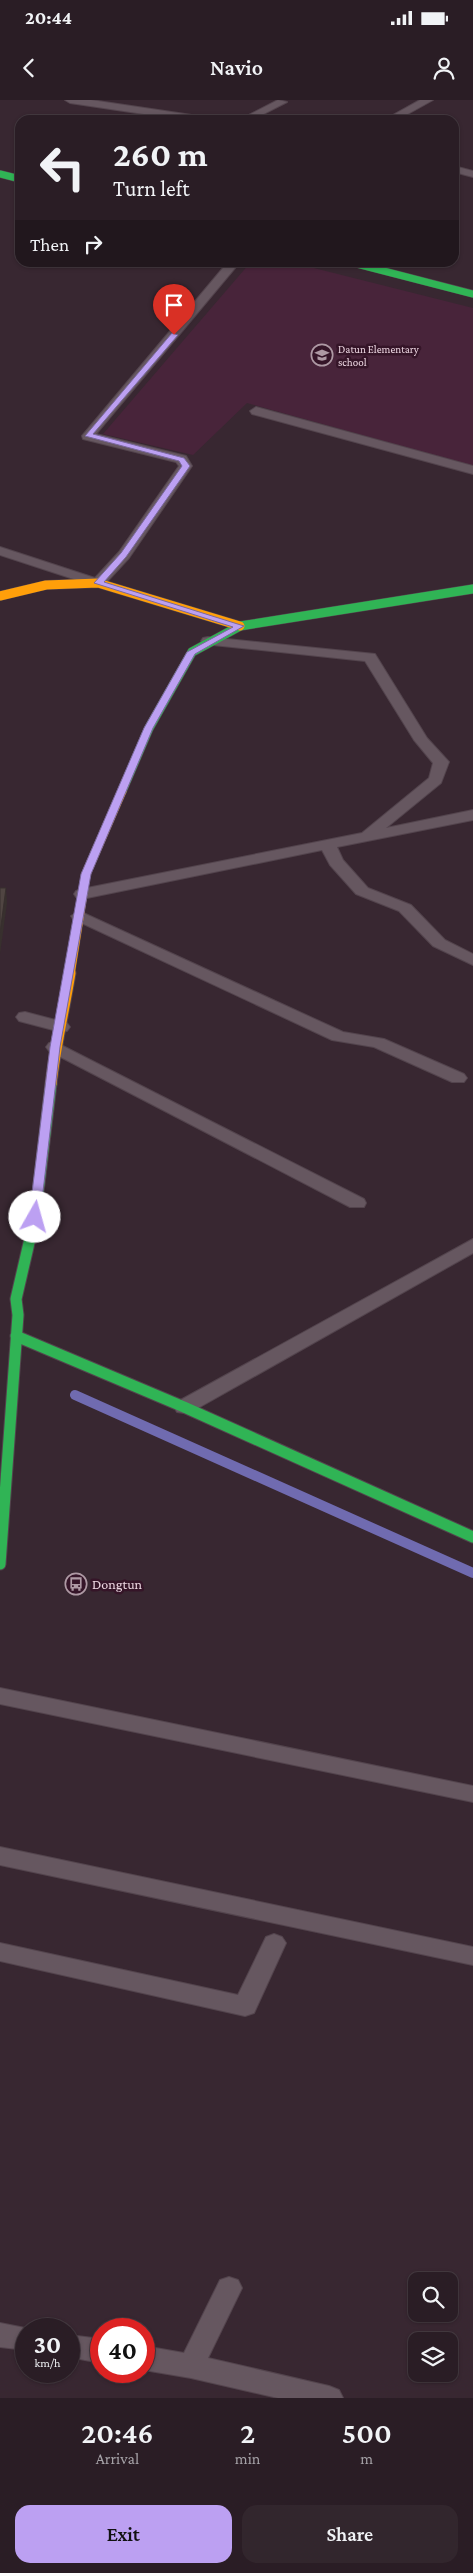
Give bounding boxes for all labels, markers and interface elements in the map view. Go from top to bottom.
text: 20:44 [25,7,72,28]
icon: back [15,54,43,82]
icon: person [430,54,458,82]
text: Navio [210,55,263,80]
icon: left [30,135,95,200]
text: 260 m [113,135,208,174]
text: Turn left [113,176,190,201]
icon: right [79,230,107,258]
text: Then [30,234,69,255]
pin [153,284,195,335]
icon: arrive [160,291,188,319]
school or university icon: Datun Elementary school [310,343,334,367]
place label: Datun Elementary school [338,343,420,368]
position arrow [8,1190,60,1242]
bus stop icon: Dongtun [64,1572,88,1596]
place label: Dongtun [92,1576,143,1592]
map controls [408,2272,458,2382]
button: search [408,2272,458,2322]
speed limit sign: 40 [90,2318,155,2383]
text: 30 [34,2331,61,2358]
button: layers [408,2332,458,2382]
text: km/h [35,2356,60,2370]
text: 20:46 [81,2416,154,2449]
text: 2 [240,2416,255,2449]
text: 500 [342,2416,392,2449]
text: Arrival [96,2450,139,2467]
text: min [235,2450,260,2467]
text: m [360,2450,373,2467]
button: Exit [15,2505,232,2563]
button: Share [242,2505,458,2563]

